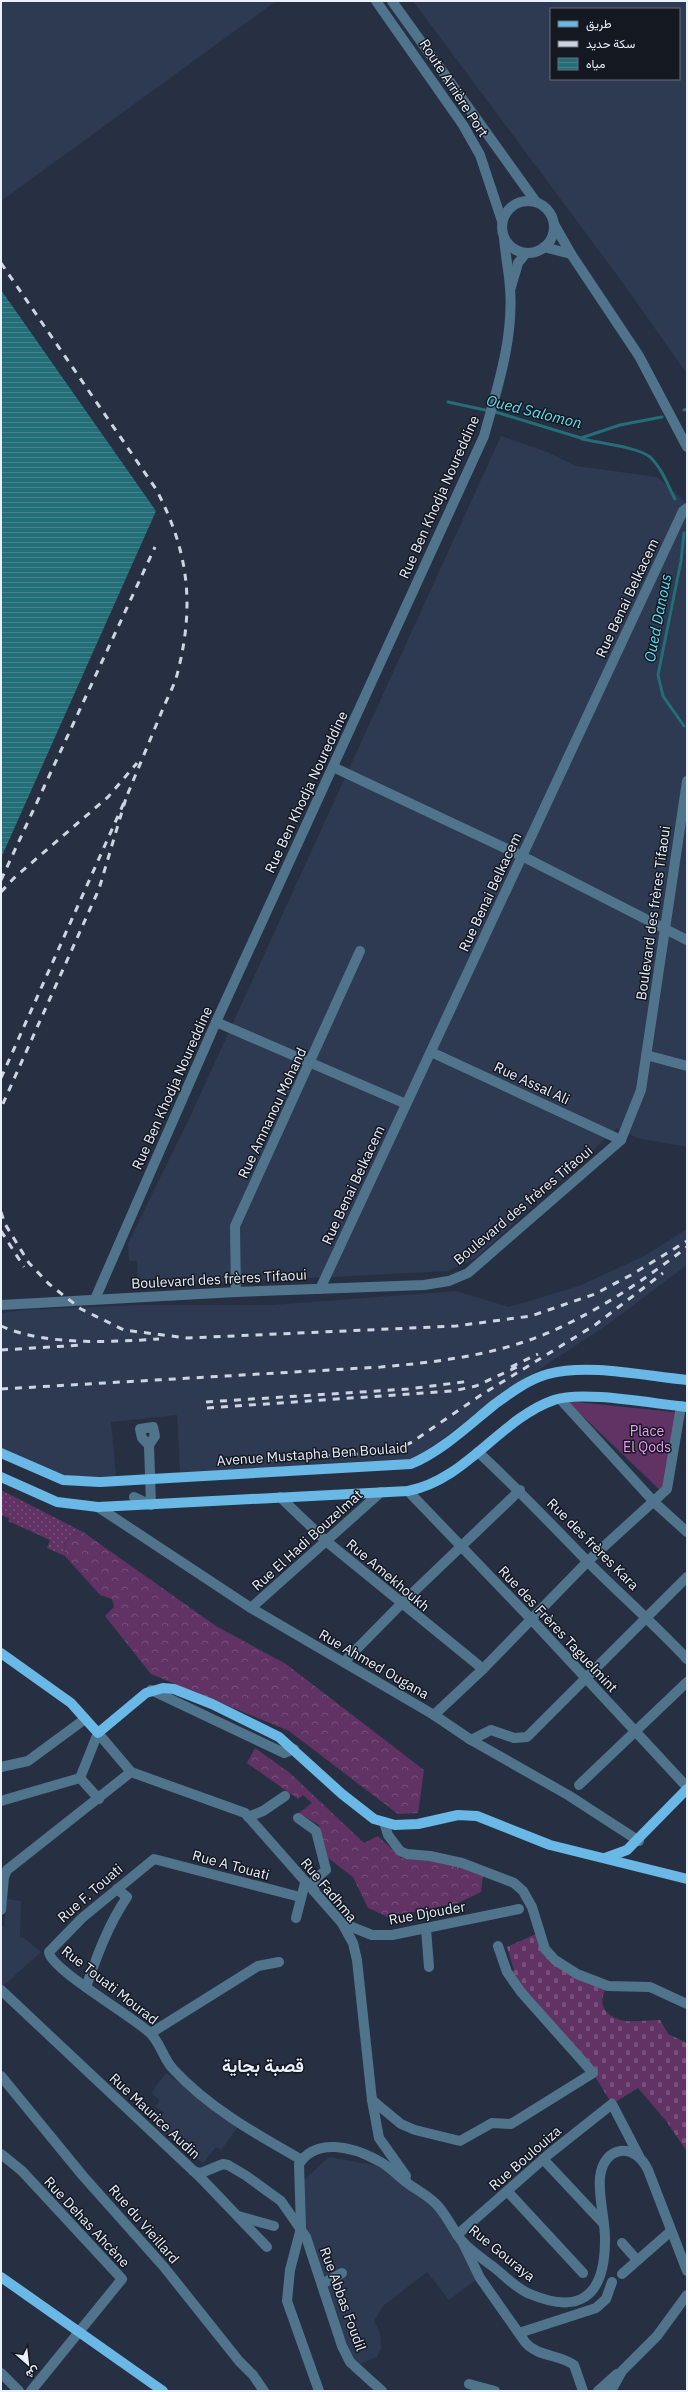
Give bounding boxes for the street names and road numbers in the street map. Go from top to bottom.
street label: Route Arrière Port [416,36,492,140]
street label: Rue Ben Khodja Noureddine [395,412,483,581]
street label: Rue Benai Belkacem [592,536,662,660]
street label: Rue Ben Khodja Noureddine [260,708,352,876]
street label: Boulevard des frères Tifaoui [632,825,674,1001]
street label: Rue Benai Belkacem [455,830,525,954]
street label: Rue Ben Khodja Noureddine [128,1003,216,1172]
street label: Rue Amnanou Mohand [234,1045,310,1181]
street label: Rue Assal Ali [491,1058,573,1108]
street label: Rue Benai Belkacem [318,1123,388,1247]
street label: Boulevard des frères Tifaoui [450,1142,596,1268]
street label: Boulevard des frères Tifaoui [131,1265,307,1293]
street label: Avenue Mustapha Ben Boulaid [216,1438,408,1470]
street label: Rue El Hadi Bouzelmat [248,1485,366,1594]
street label: Rue des frères Kara [543,1494,643,1594]
street label: Rue Amekhoukh [343,1535,433,1615]
street label: Rue des Frères Taguelmint [495,1562,622,1696]
street label: Rue Ahmed Ougana [316,1625,433,1703]
street label: Rue A Touati [191,1846,271,1884]
street label: Rue Fadhma [297,1854,361,1926]
street label: Rue F. Touati [54,1860,126,1926]
street label: Rue Djouder [387,1897,467,1929]
street label: Rue Touati Mourad [58,1942,162,2028]
street label: Rue Maurice Audin [106,2069,204,2163]
street label: Rue Boulouiza [485,2121,565,2194]
street label: Rue Dehas Ahcène [40,2173,134,2271]
street label: Rue du Vieillard [105,2181,183,2267]
street label: Rue Gouraya [465,2221,539,2286]
street label: Rue Abbas Foudil [316,2245,370,2354]

